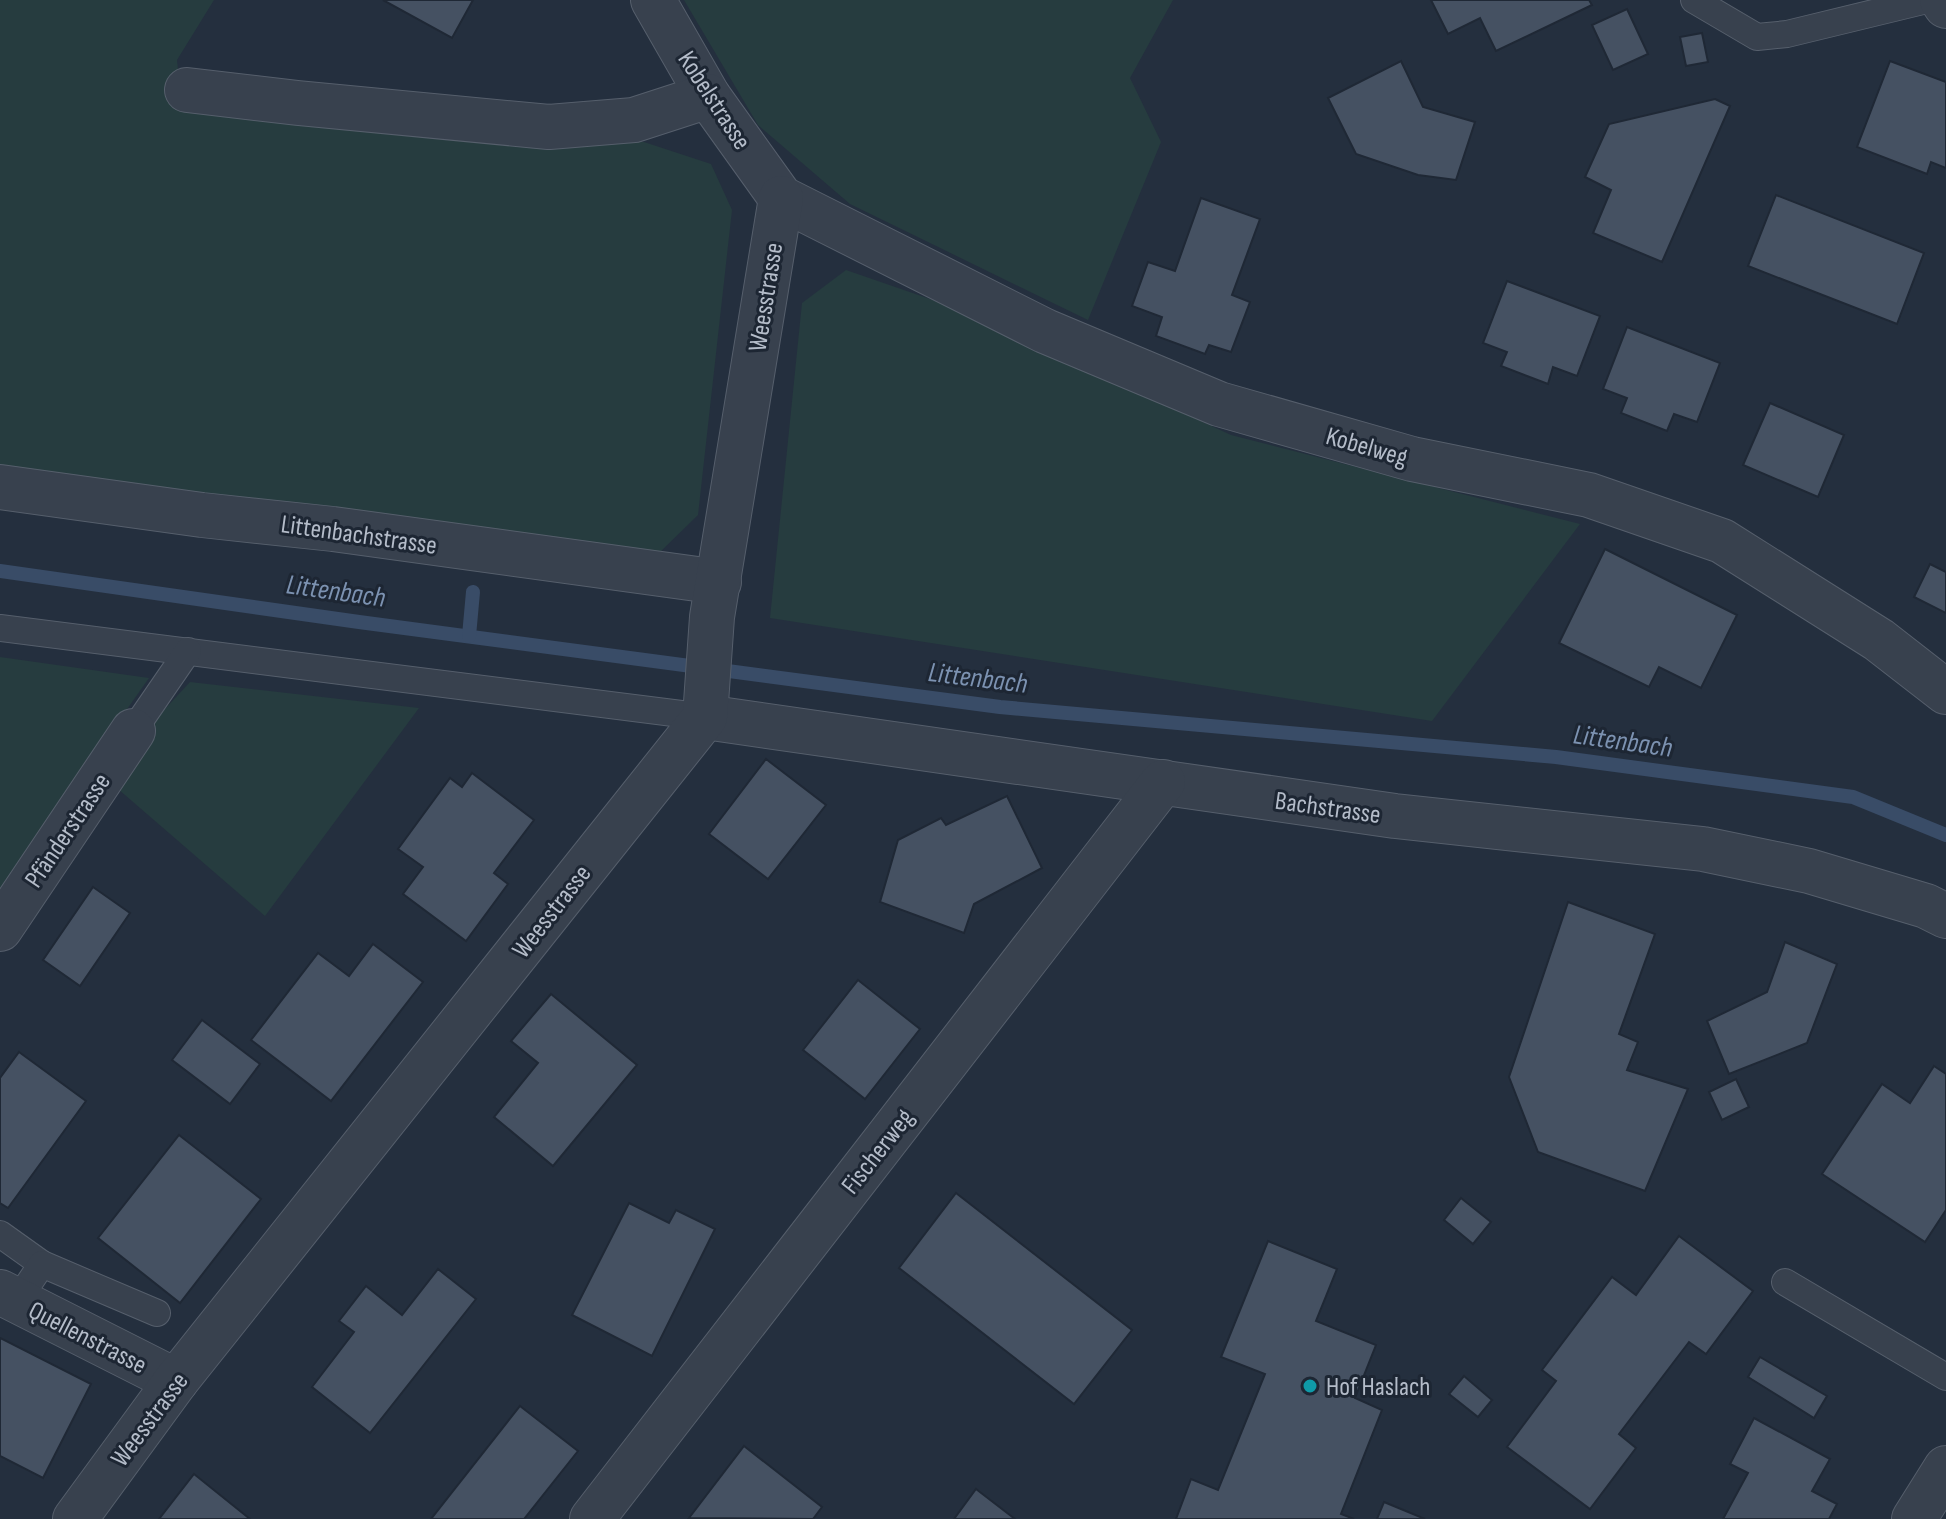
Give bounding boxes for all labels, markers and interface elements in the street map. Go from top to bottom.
street label: Kobelstrasse [670,46,757,156]
street label: Weesstrasse [743,241,790,354]
street label: Kobelweg [1322,421,1411,474]
street label: Littenbachstrasse [279,509,439,562]
water label: Littenbach [284,568,388,615]
water label: Littenbach [926,656,1030,701]
water label: Littenbach [1571,718,1675,765]
street label: Pfänderstrasse [19,768,118,894]
street label: Bachstrasse [1273,786,1383,831]
street label: Weesstrasse [506,859,598,965]
street label: Fischerweg [835,1103,921,1201]
street label: Quellenstrasse [23,1295,152,1381]
street label: Weesstrasse [105,1367,196,1473]
place label: Hof Haslach [1326,1372,1431,1403]
marker: Hof Haslach [1301,1377,1319,1395]

